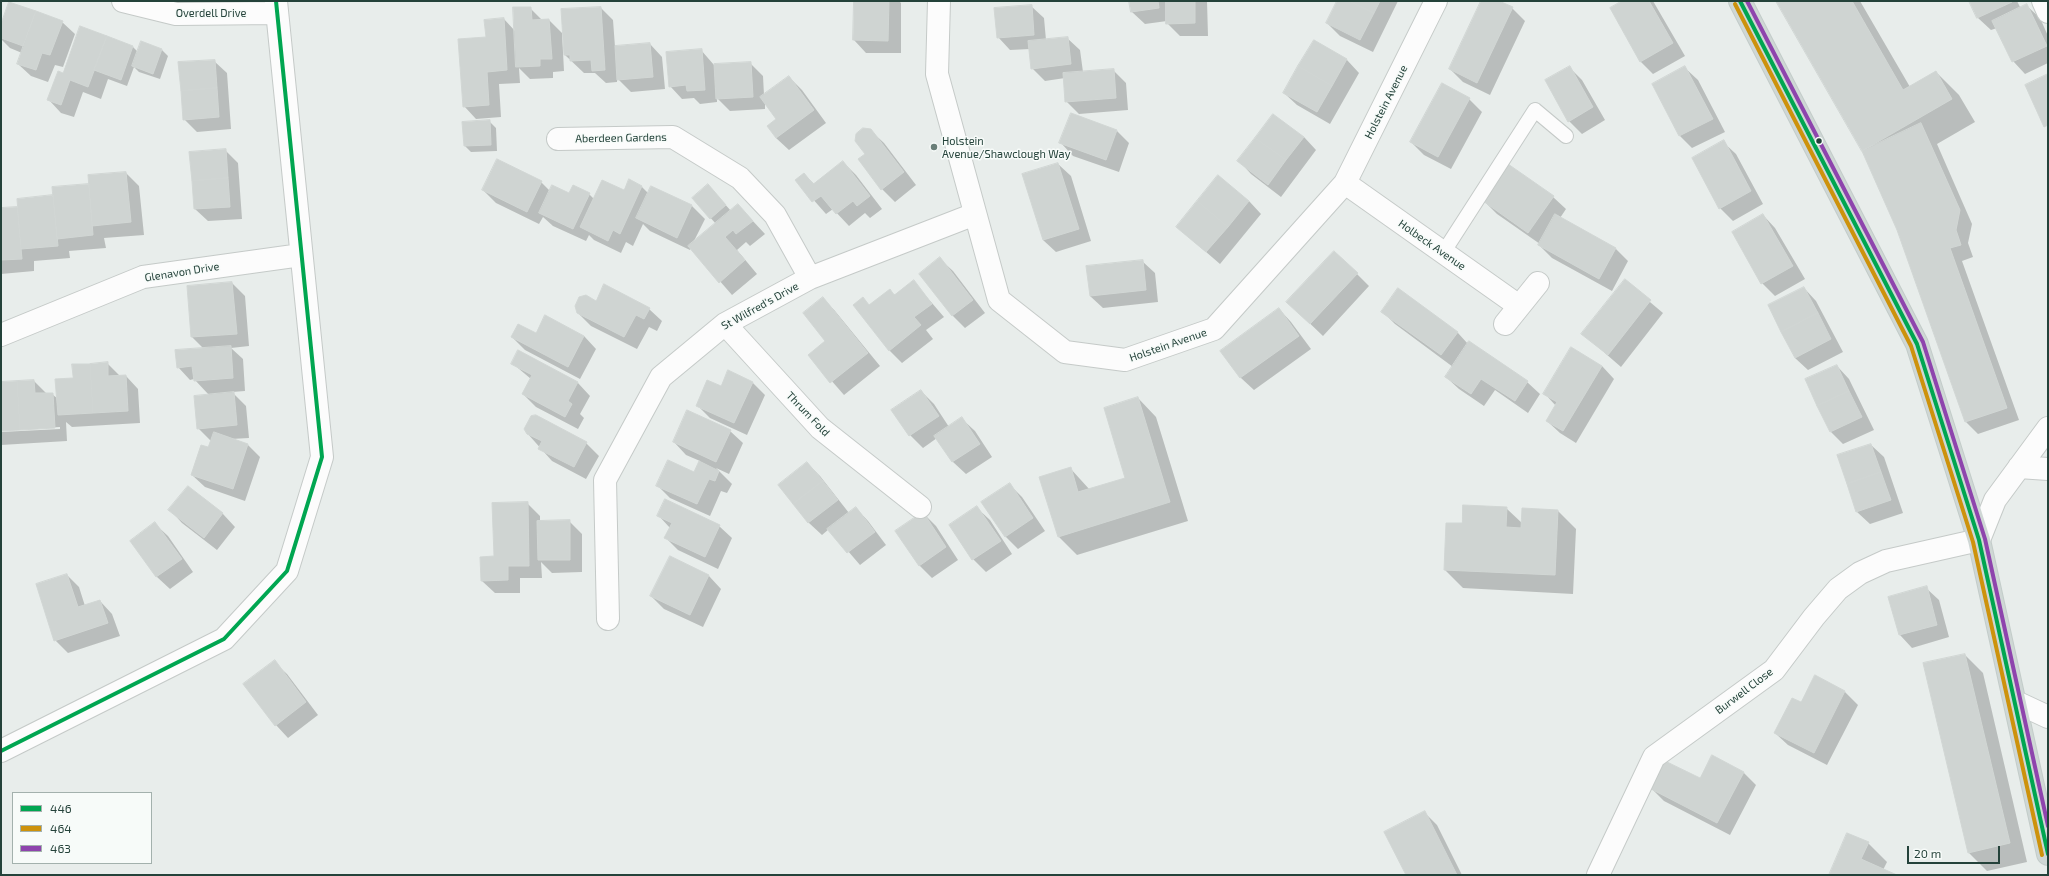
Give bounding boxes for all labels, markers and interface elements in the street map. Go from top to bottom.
street label: Overdell Drive [176,6,246,20]
street label: Holstein Avenue [1362,63,1410,141]
street label: Aberdeen Gardens [575,131,667,145]
place label: Holstein Avenue/Shawclough Way [942,134,1070,160]
unlabelled marker [1814,136,1824,146]
marker: Holstein Avenue/Shawclough Way [929,142,939,152]
street label: Holbeck Avenue [1396,217,1468,273]
street label: Glenavon Drive [144,260,220,284]
street label: St Wilfred's Drive [719,279,801,333]
street label: Holstein Avenue [1128,326,1208,364]
street label: Thrum Fold [783,389,833,439]
street label: Burwell Close [1713,665,1775,717]
legend [12,792,152,864]
text: 446 [50,801,72,815]
text: 464 [50,821,72,835]
scale bar [1909,838,2002,864]
text: 463 [50,841,71,855]
text: 20 m [1914,846,1941,860]

